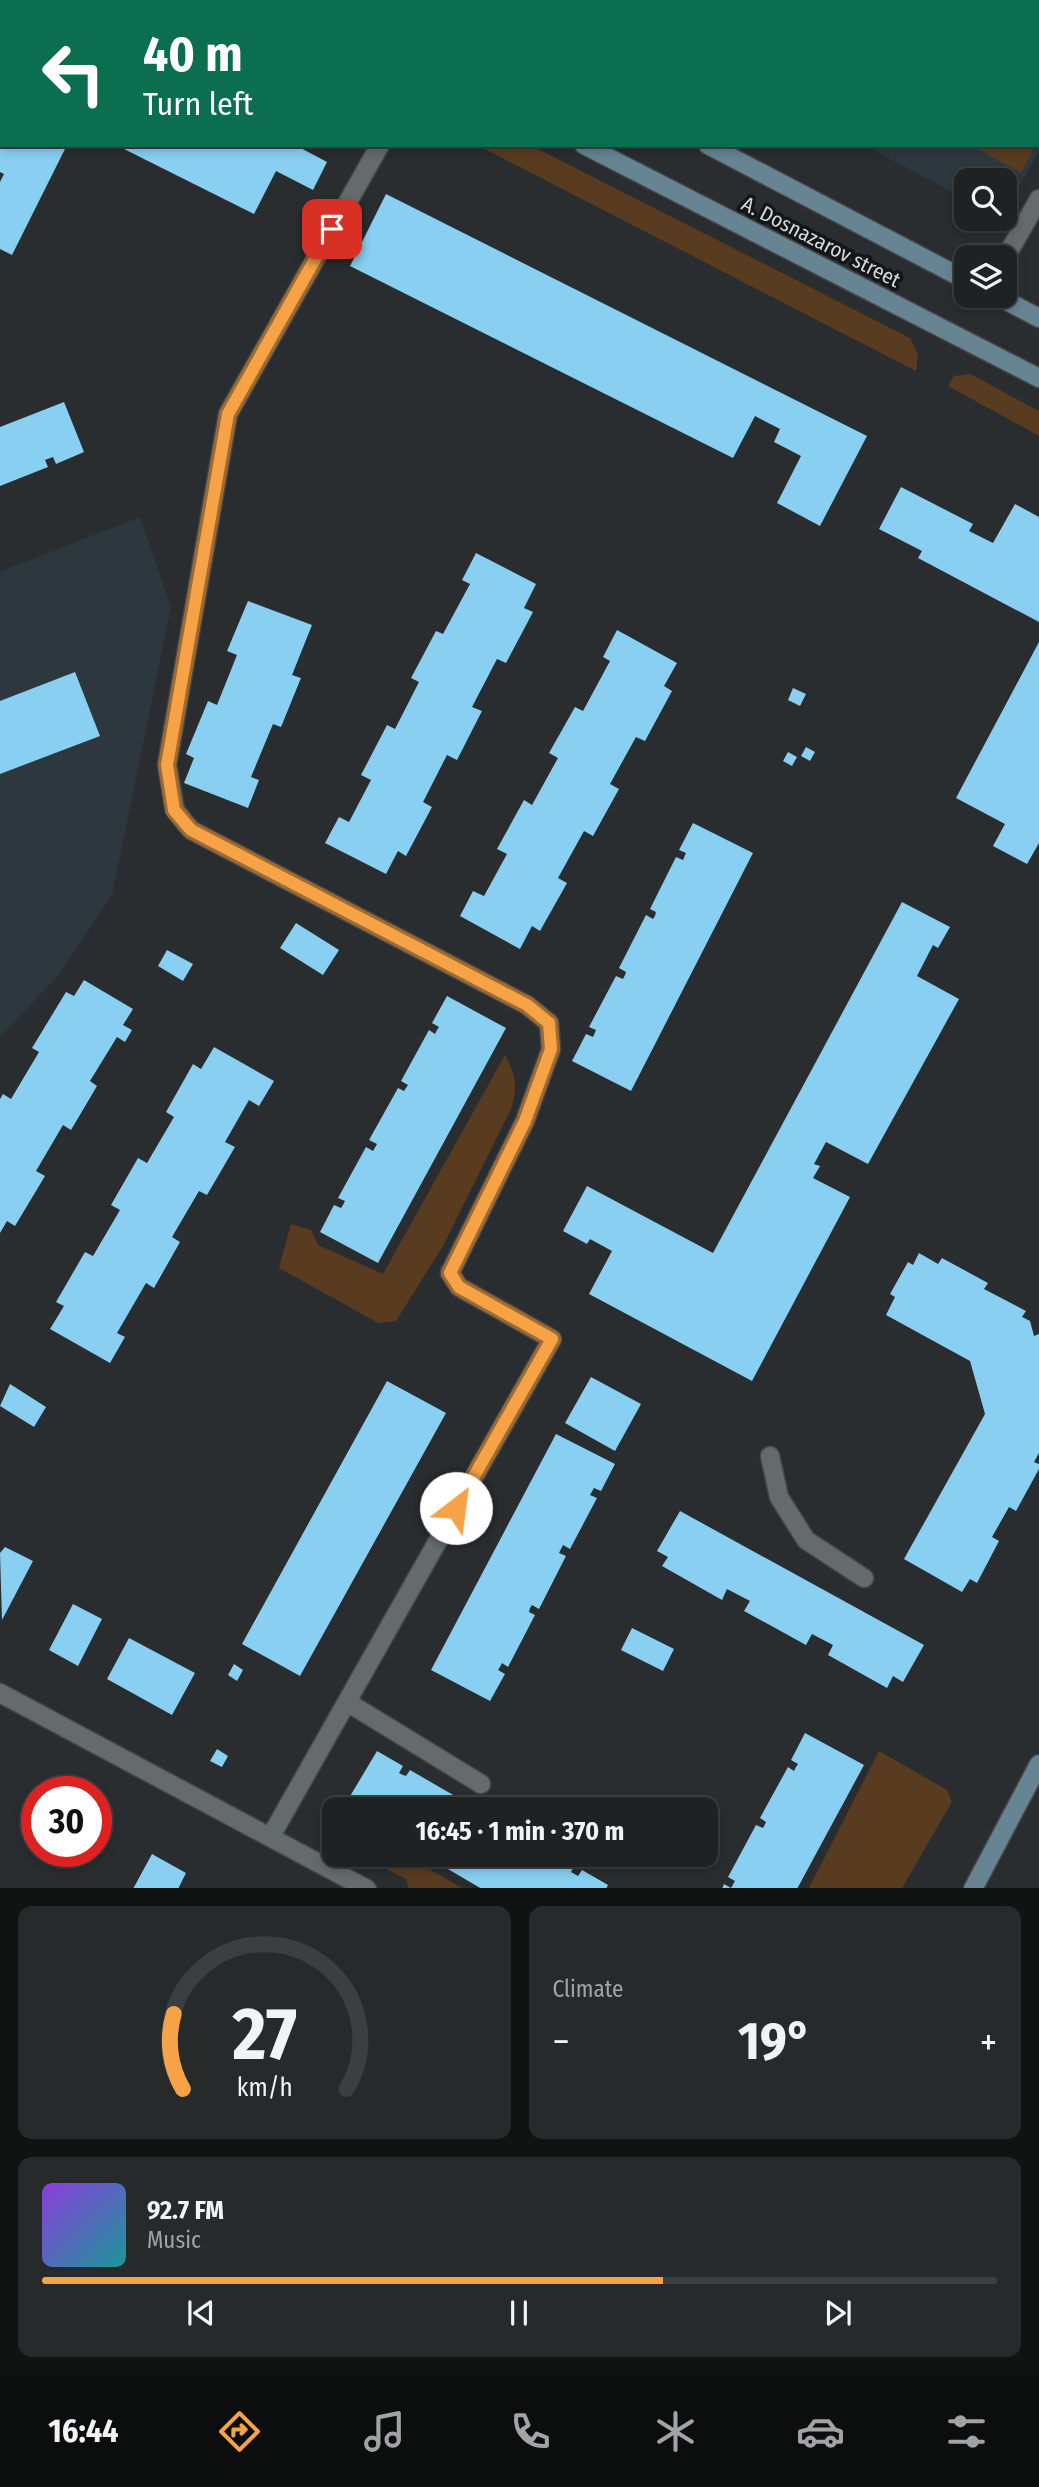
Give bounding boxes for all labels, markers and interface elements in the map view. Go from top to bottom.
text: 40 m [143,25,243,84]
icon: left [28,28,119,119]
text: Turn left [143,85,253,123]
map controls [954,168,1017,308]
button: search [954,168,1017,231]
street label: A. Dosnazarov street [737,191,905,293]
pin [302,199,362,259]
icon: arrive [313,210,351,248]
button: layers [954,245,1017,308]
position arrow [419,1471,493,1545]
speed limit sign: 30 [21,1776,112,1867]
text: 16:45 · 1 min · 370 m [416,1816,624,1847]
text: Climate [553,1975,623,2003]
text: 27 [231,1991,296,2078]
text: 19° [738,2010,811,2073]
text: − [553,2019,570,2065]
text: + [980,2019,997,2065]
text: km/h [236,2072,292,2102]
text: 92.7 FM [147,2195,224,2226]
text: Music [147,2226,201,2254]
icon: previous [182,2294,220,2332]
icon: pause [500,2294,538,2332]
icon: next [819,2294,857,2332]
icon: directions [215,2407,264,2456]
icon: music [360,2407,409,2456]
icon: phone [506,2407,555,2456]
icon: climate [651,2407,700,2456]
icon: car [796,2407,845,2456]
icon: filters [942,2407,991,2456]
text: 16:44 [48,2412,119,2450]

